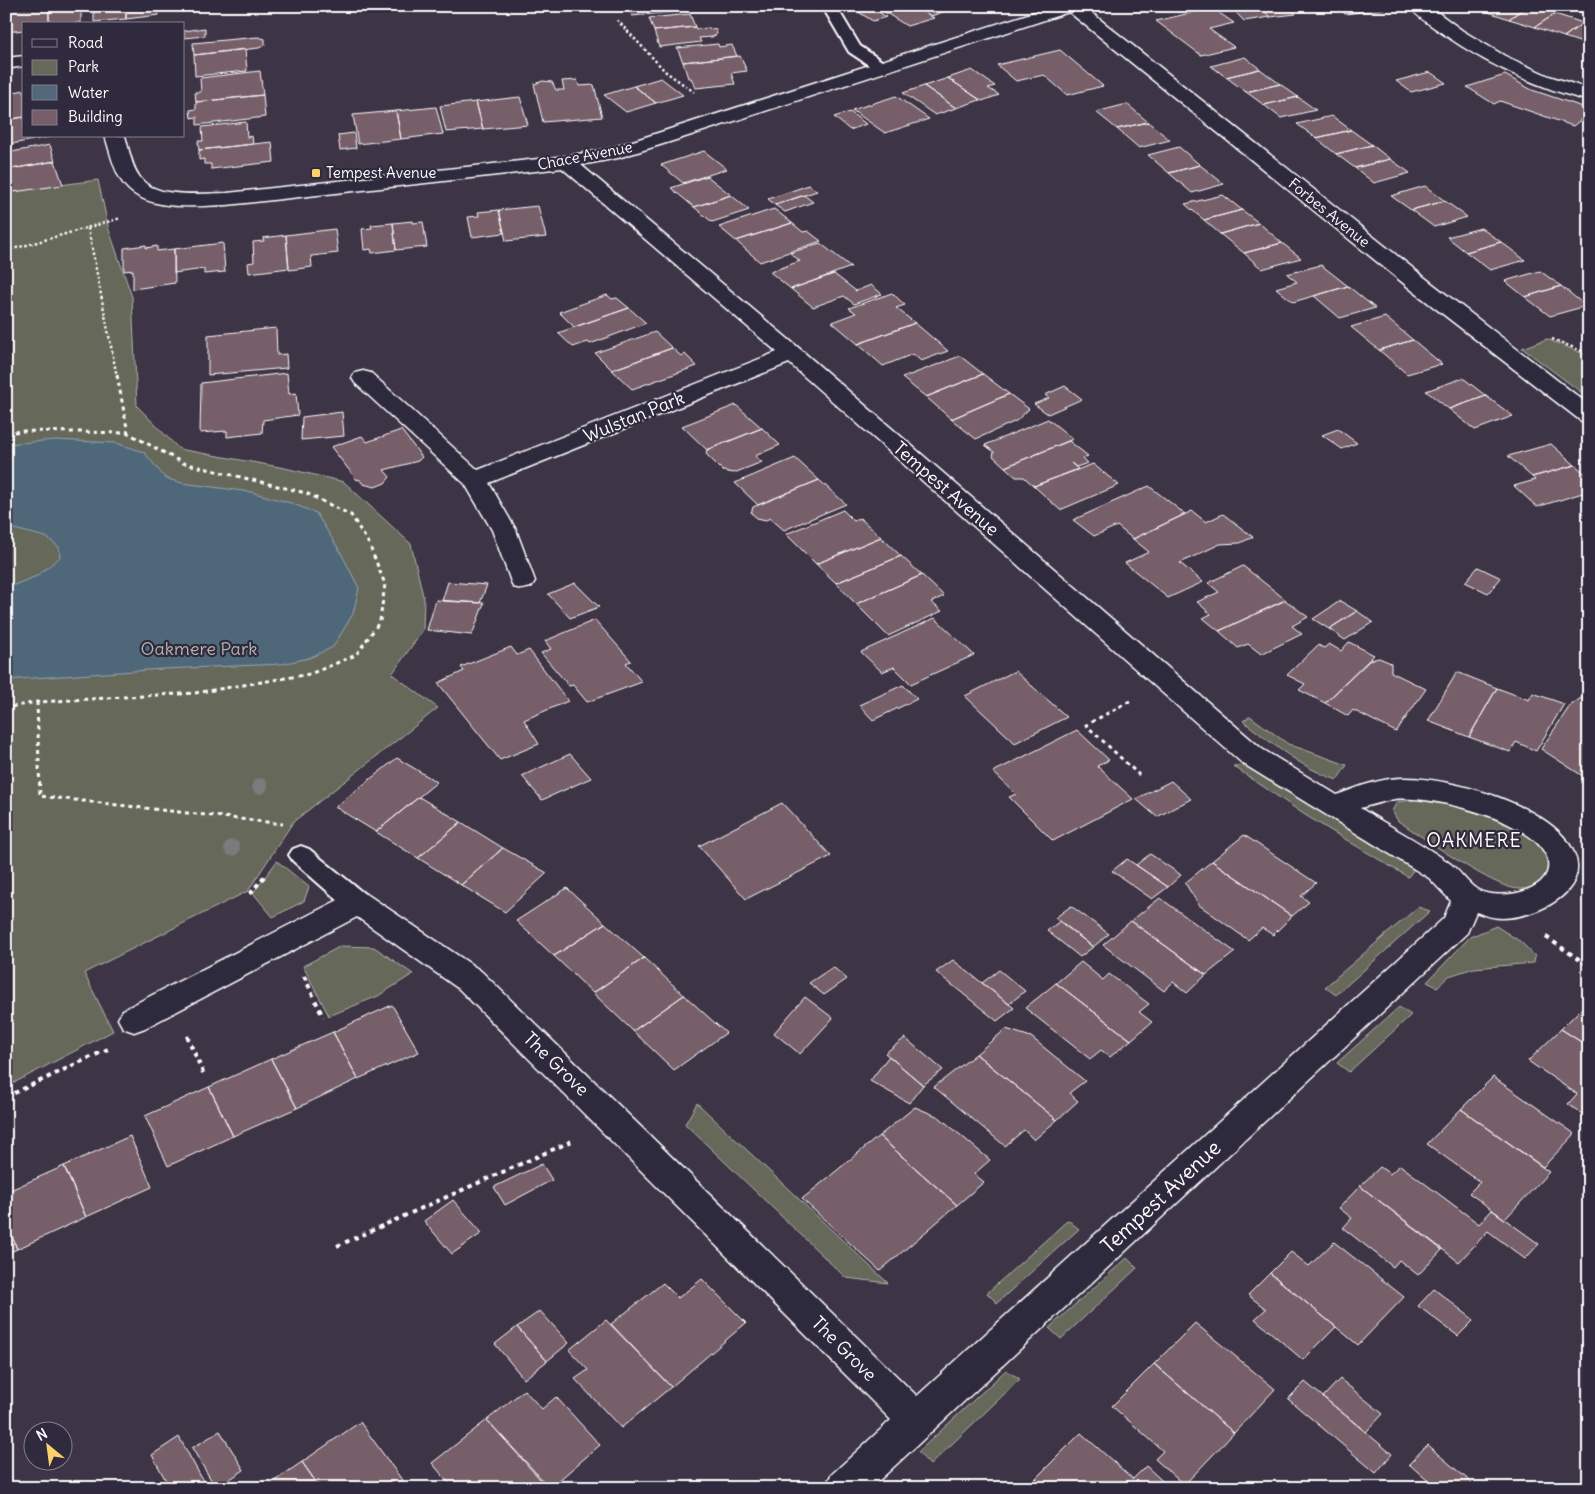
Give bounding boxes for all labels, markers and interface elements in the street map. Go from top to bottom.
legend [22,22,185,138]
text: Road [68,33,103,52]
text: Park [68,57,99,76]
text: Water [68,83,109,102]
text: Building [68,107,123,126]
street label: Chace Avenue [536,137,634,174]
place label: Tempest Avenue [326,163,436,182]
marker: Tempest Avenue [310,167,322,179]
street label: Forbes Avenue [1285,174,1374,251]
street label: Wulstan Park [580,386,688,447]
street label: Tempest Avenue [889,436,1004,541]
park label: Oakmere Park [141,637,257,660]
district label: OAKMERE [1426,828,1522,852]
street label: The Grove [519,1027,594,1101]
street label: Tempest Avenue [1095,1134,1226,1259]
street label: The Grove [807,1311,882,1386]
north arrow [22,1422,72,1472]
text: N [33,1424,50,1445]

